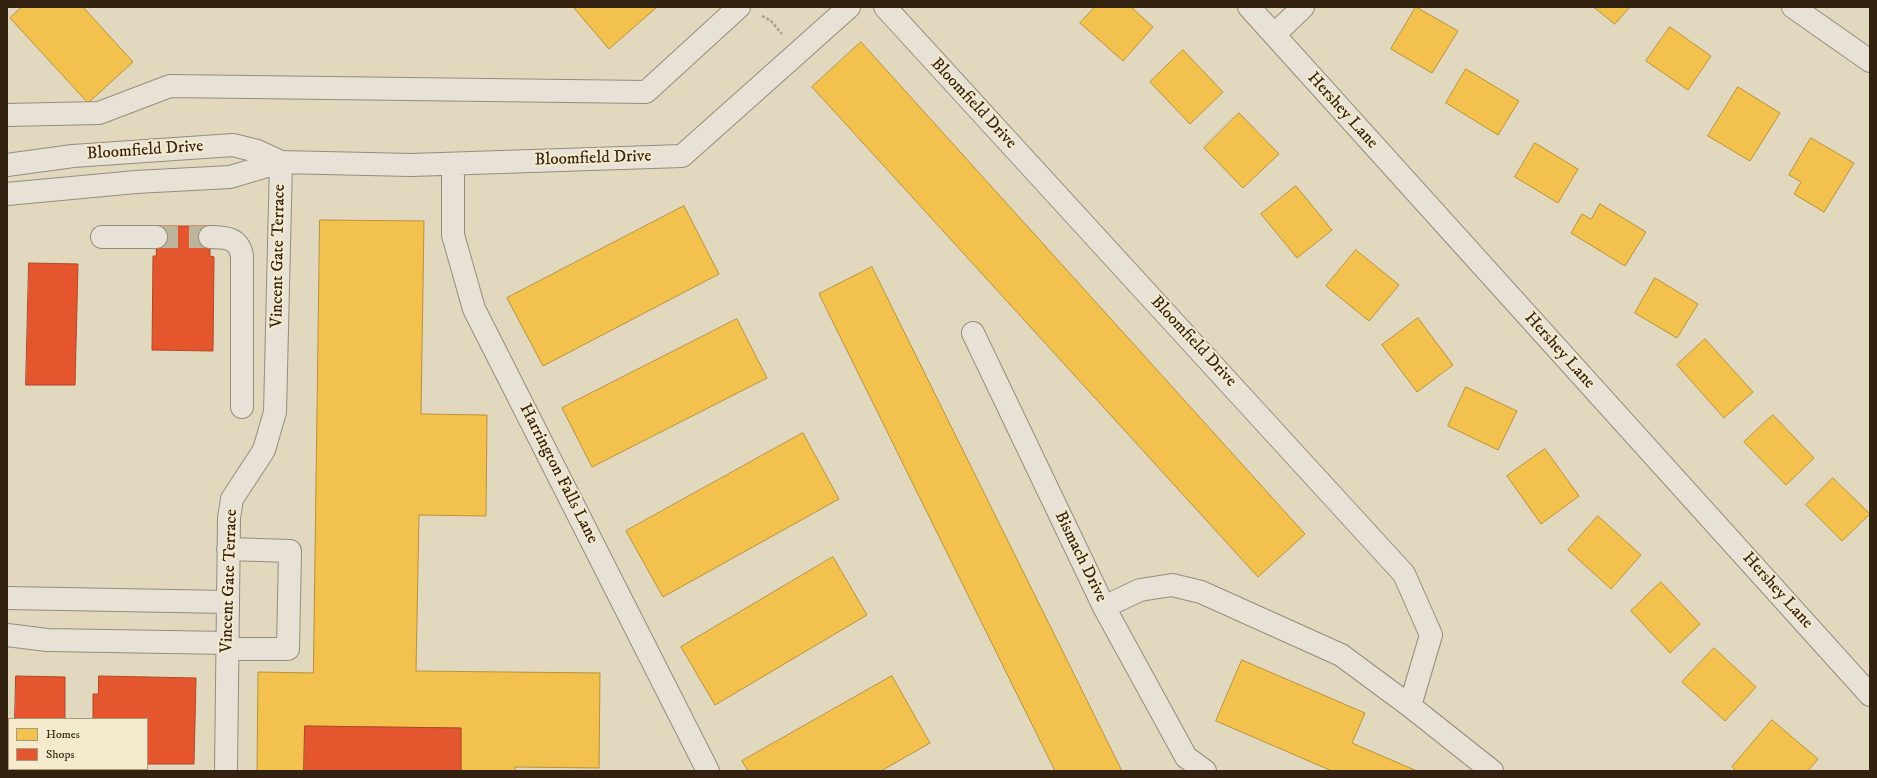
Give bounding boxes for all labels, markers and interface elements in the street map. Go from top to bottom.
street label: Bloomfield Drive [926,54,1020,154]
street label: Hershey Lane [1302,69,1382,153]
street label: Bloomfield Drive [86,137,204,165]
street label: Bloomfield Drive [534,147,652,171]
street label: Vincent Gate Terrace [268,184,290,328]
street label: Bloomfield Drive [1146,292,1240,392]
street label: Hershey Lane [1519,309,1599,393]
street label: Harrington Falls Lane [514,401,602,547]
street label: Bismach Drive [1049,508,1111,606]
street label: Vincent Gate Terrace [217,509,243,653]
street label: Hershey Lane [1737,549,1817,633]
legend [8,718,148,770]
text: Homes [46,727,80,742]
text: Shops [46,747,74,762]

